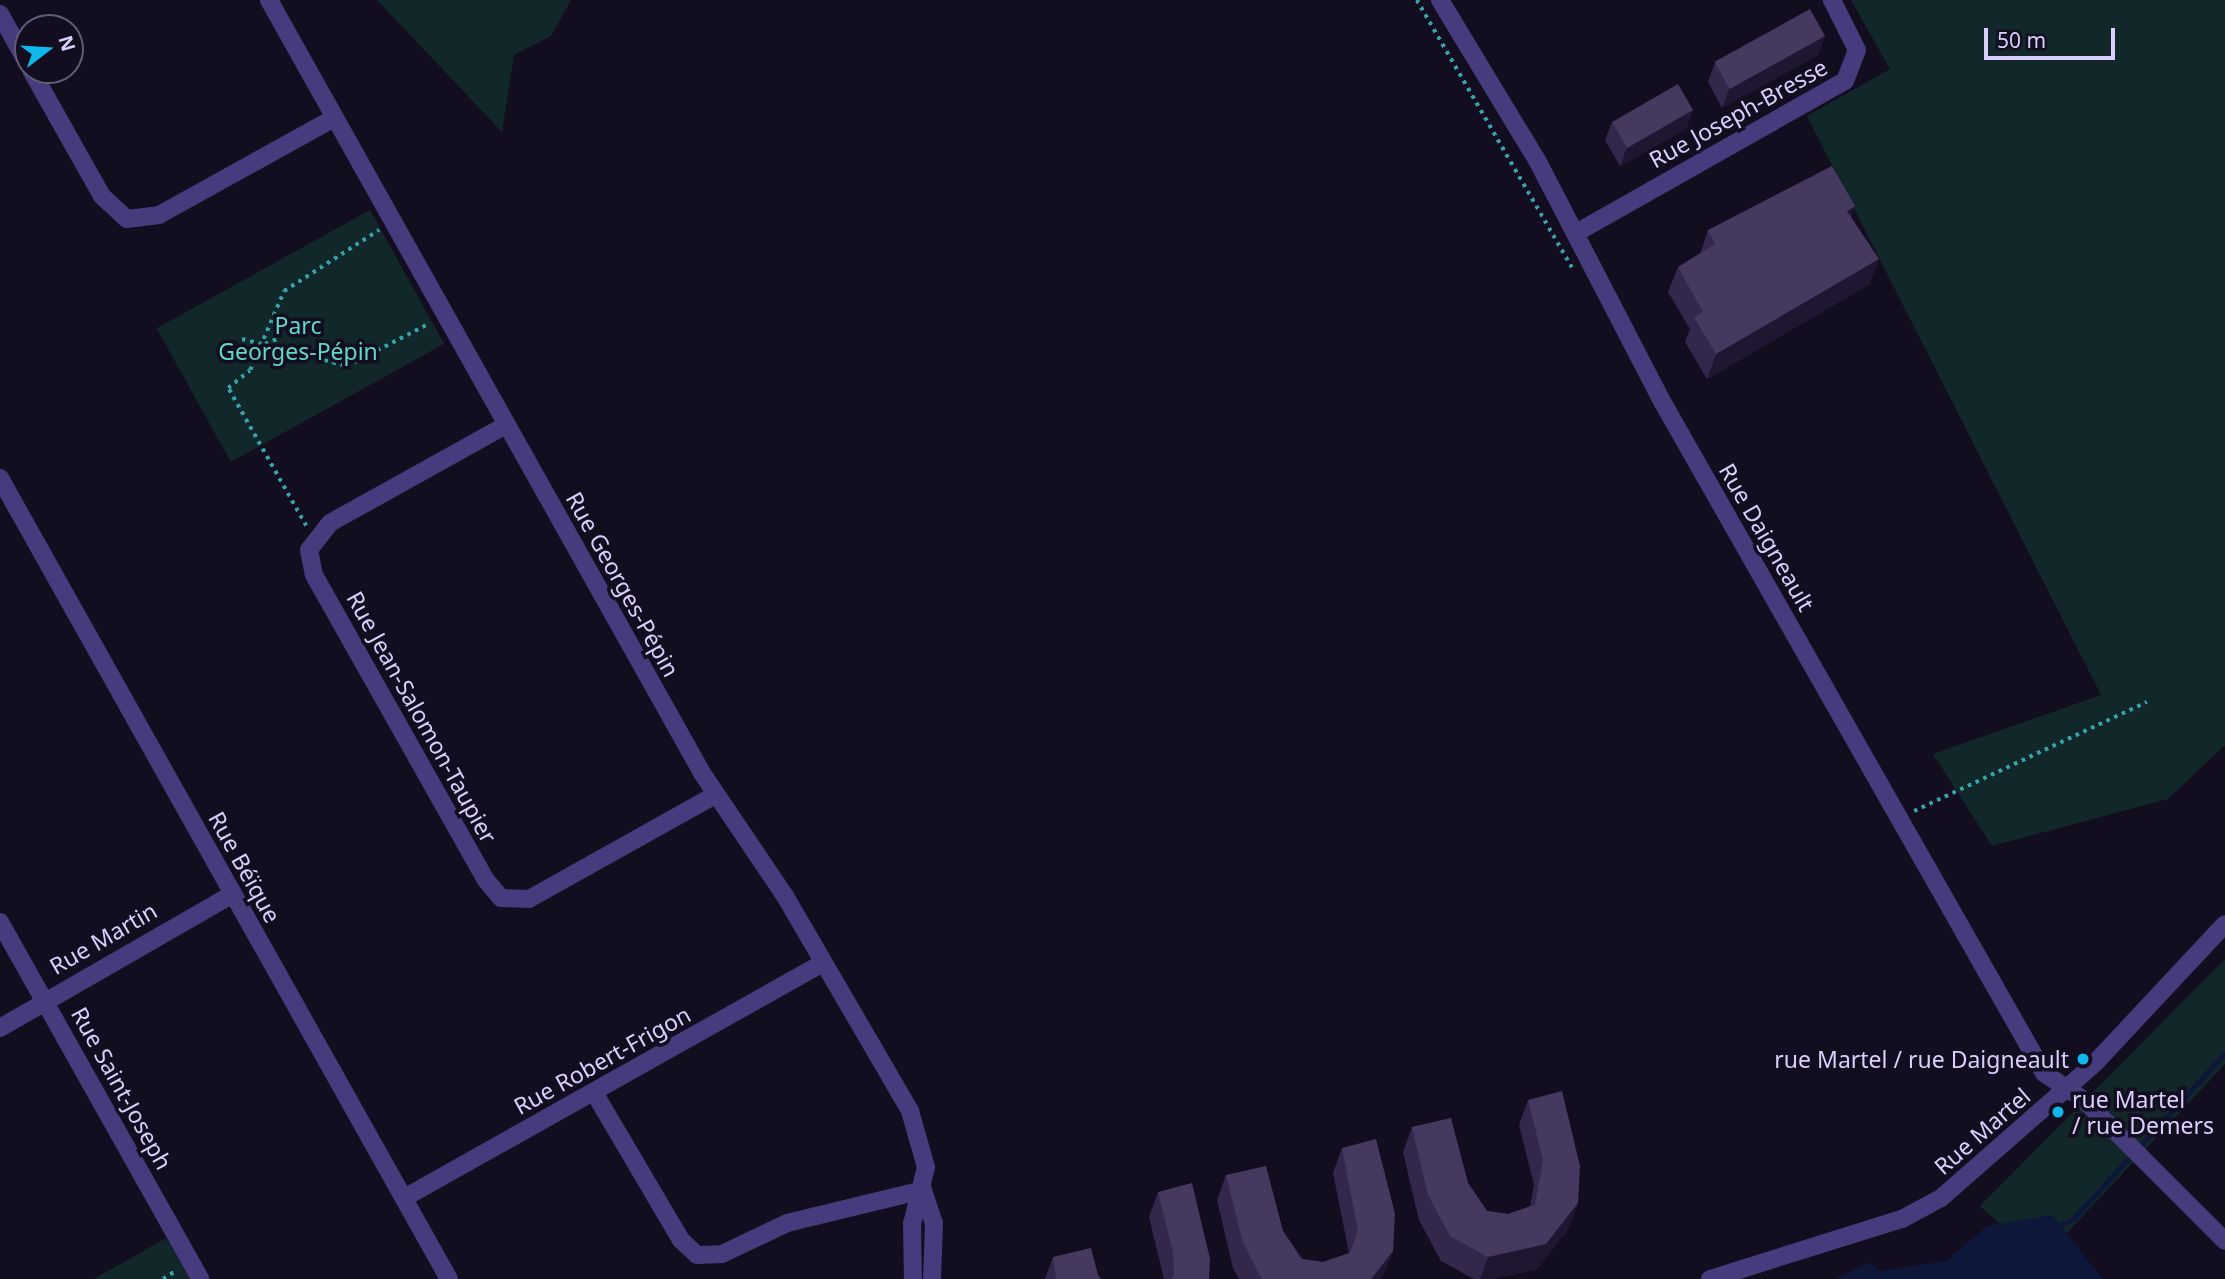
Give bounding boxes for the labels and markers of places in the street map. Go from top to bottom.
place label: rue Martel / rue Daigneault [1774,1045,2069,1073]
marker: rue Martel / rue Daigneault [2075,1051,2091,1067]
place label: rue Martel / rue Demers [2072,1085,2214,1139]
marker: rue Martel / rue Demers [2050,1104,2066,1120]

